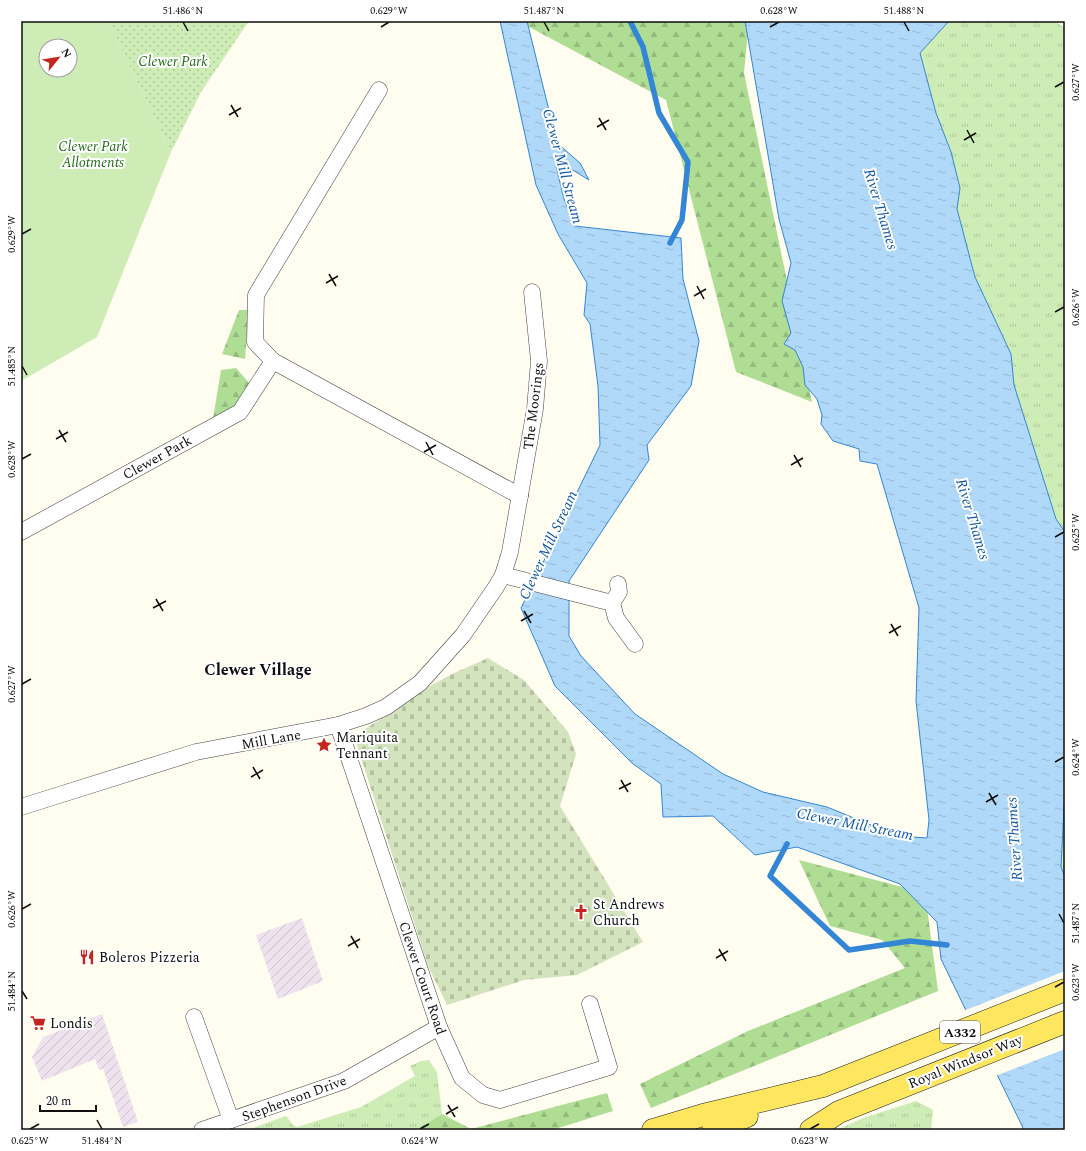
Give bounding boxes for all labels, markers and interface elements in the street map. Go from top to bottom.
text: 51.486°N [163,3,203,19]
text: 0.629°W [370,3,408,19]
text: 51.487°N [524,3,564,19]
text: 0.628°W [760,3,798,19]
text: 51.488°N [884,3,924,19]
north arrow [38,38,78,78]
text: N [57,45,76,61]
park label: Clewer Park [138,51,208,72]
text: 0.627°W [1068,63,1084,101]
water label: Clewer Mill Stream [536,106,589,227]
park label: Clewer Park Allotments [58,136,128,173]
water label: River Thames [857,166,904,253]
text: 0.629°W [4,215,20,253]
text: 0.626°W [1068,288,1084,326]
text: 51.485°N [4,346,20,386]
street label: The Moorings [518,361,549,451]
street label: Clewer Park [119,430,196,485]
text: 0.628°W [4,440,20,478]
water label: River Thames [949,476,996,563]
water label: Clewer Mill Stream [513,486,584,604]
text: 0.625°W [1068,513,1084,551]
district label: Clewer Village [204,658,312,682]
text: 0.627°W [4,665,20,703]
street label: Mill Lane [240,724,303,755]
place label: Mariquita Tennant [336,727,398,764]
place icon: Mariquita Tennant [315,736,333,754]
text: 0.624°W [1068,738,1084,776]
water label: River Thames [1000,796,1029,882]
water label: Clewer Mill Stream [795,802,916,847]
text: 0.626°W [4,890,20,928]
place label: St Andrews Church [593,894,664,931]
church icon: St Andrews Church [572,903,590,921]
text: 51.487°N [1068,903,1084,943]
street label: Clewer Court Road [393,919,452,1038]
place label: Boleros Pizzeria [99,947,200,968]
restaurant icon: Boleros Pizzeria [78,948,96,966]
text: 0.623°W [1068,963,1084,1001]
text: 51.484°N [4,971,20,1011]
place label: Londis [50,1013,93,1034]
supermarket icon: Londis [29,1014,47,1032]
road number: A332 [940,1021,980,1043]
street label: Royal Windsor Way [905,1028,1027,1094]
street label: Stephenson Drive [239,1070,350,1127]
scale bar [40,1087,96,1113]
text: 20 m [46,1092,71,1111]
text: 0.625°W [11,1133,49,1149]
text: 51.484°N [82,1133,122,1149]
text: 0.624°W [401,1133,439,1149]
text: 0.623°W [791,1133,829,1149]

